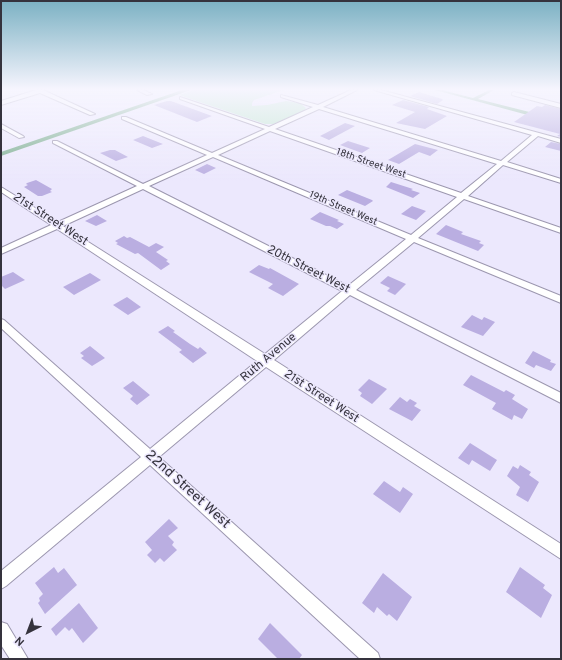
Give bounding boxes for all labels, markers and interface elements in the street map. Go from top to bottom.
street label: 18th Street West [335,146,407,182]
street label: 19th Street West [307,189,379,229]
street label: 21st Street West [10,190,90,250]
street label: 20th Street West [264,243,352,297]
street label: Ruth Avenue [238,330,300,386]
street label: 21st Street West [281,367,361,427]
street label: 22nd Street West [141,447,233,533]
north arrow [8,612,48,652]
text: N [12,633,28,649]

